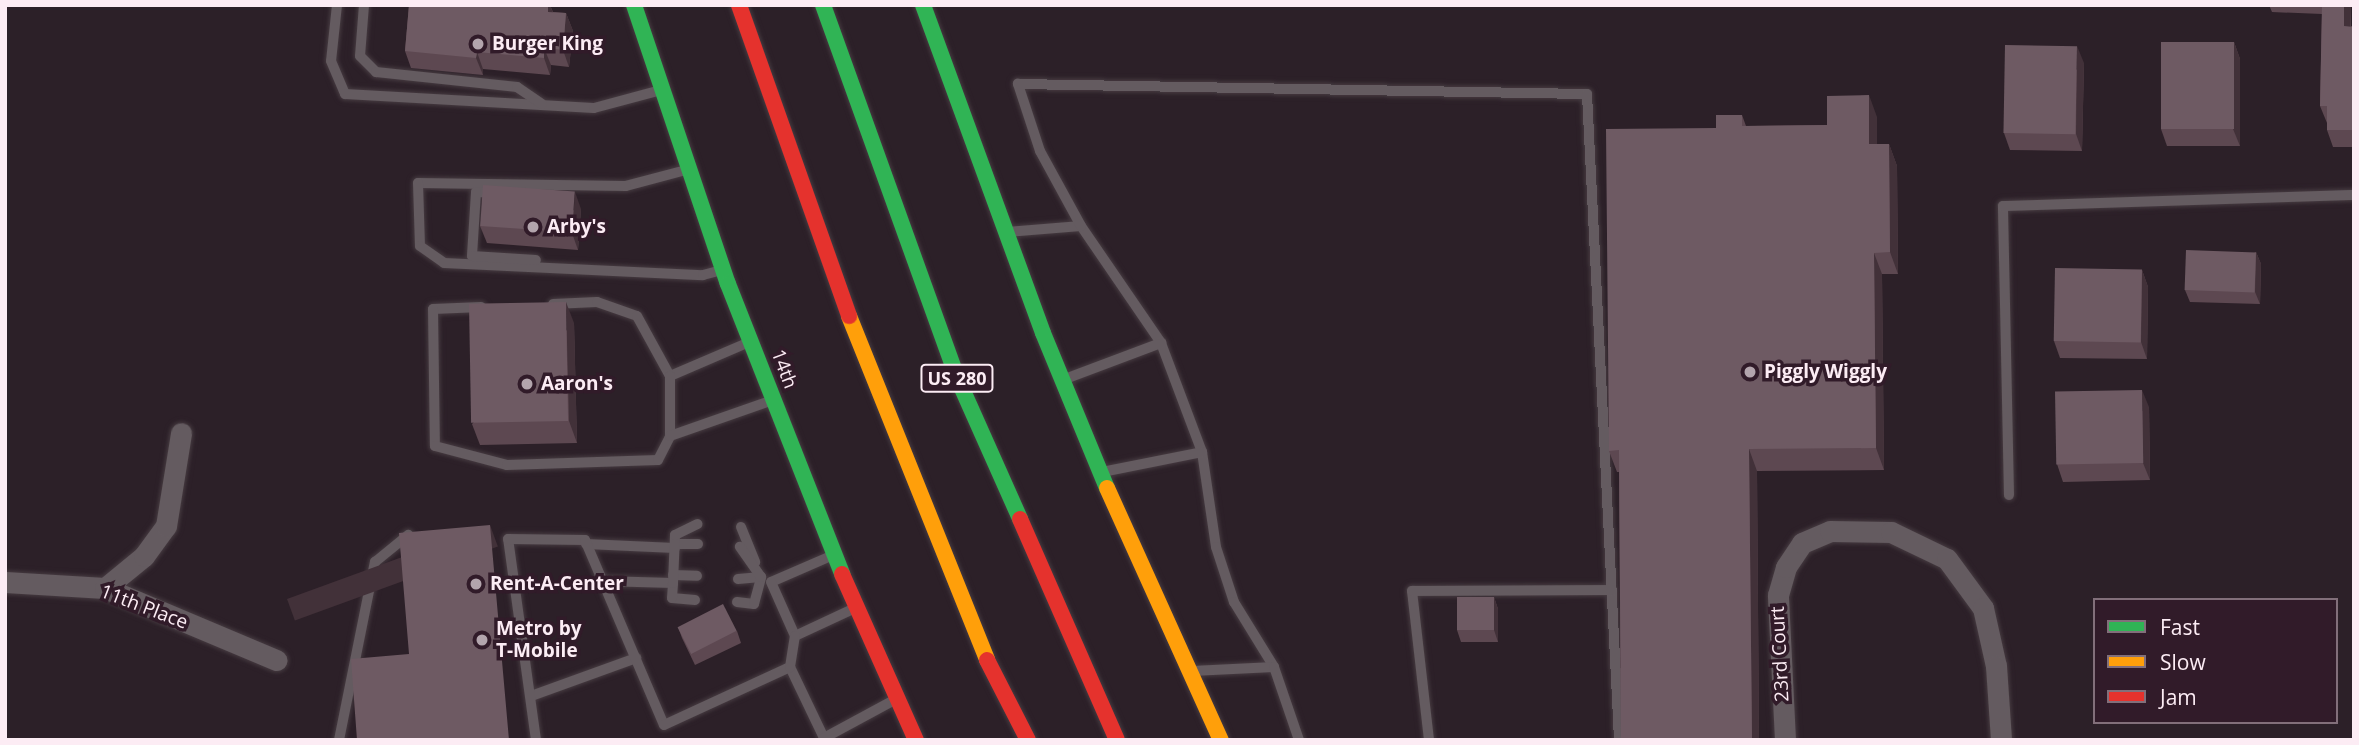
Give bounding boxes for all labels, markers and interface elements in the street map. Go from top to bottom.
place label: Burger King [492,33,603,55]
marker: Burger King [470,36,486,52]
place label: Arby's [547,216,606,238]
marker: Arby's [525,219,541,235]
street label: 14th [766,346,802,392]
place label: Piggly Wiggly [1764,361,1887,383]
road number: US 280 [920,364,994,392]
marker: Piggly Wiggly [1742,364,1758,380]
place label: Aaron's [541,373,613,395]
marker: Aaron's [519,376,535,392]
place label: Rent-A-Center [490,573,624,595]
marker: Rent-A-Center [468,576,484,592]
street label: 11th Place [97,580,191,634]
legend [2093,598,2338,724]
street label: 23rd Court [1766,606,1794,702]
text: Fast [2160,613,2200,641]
place label: Metro by T-Mobile [496,618,582,662]
marker: Metro by T-Mobile [474,632,490,648]
text: Slow [2160,648,2206,676]
text: Jam [2160,683,2197,711]

